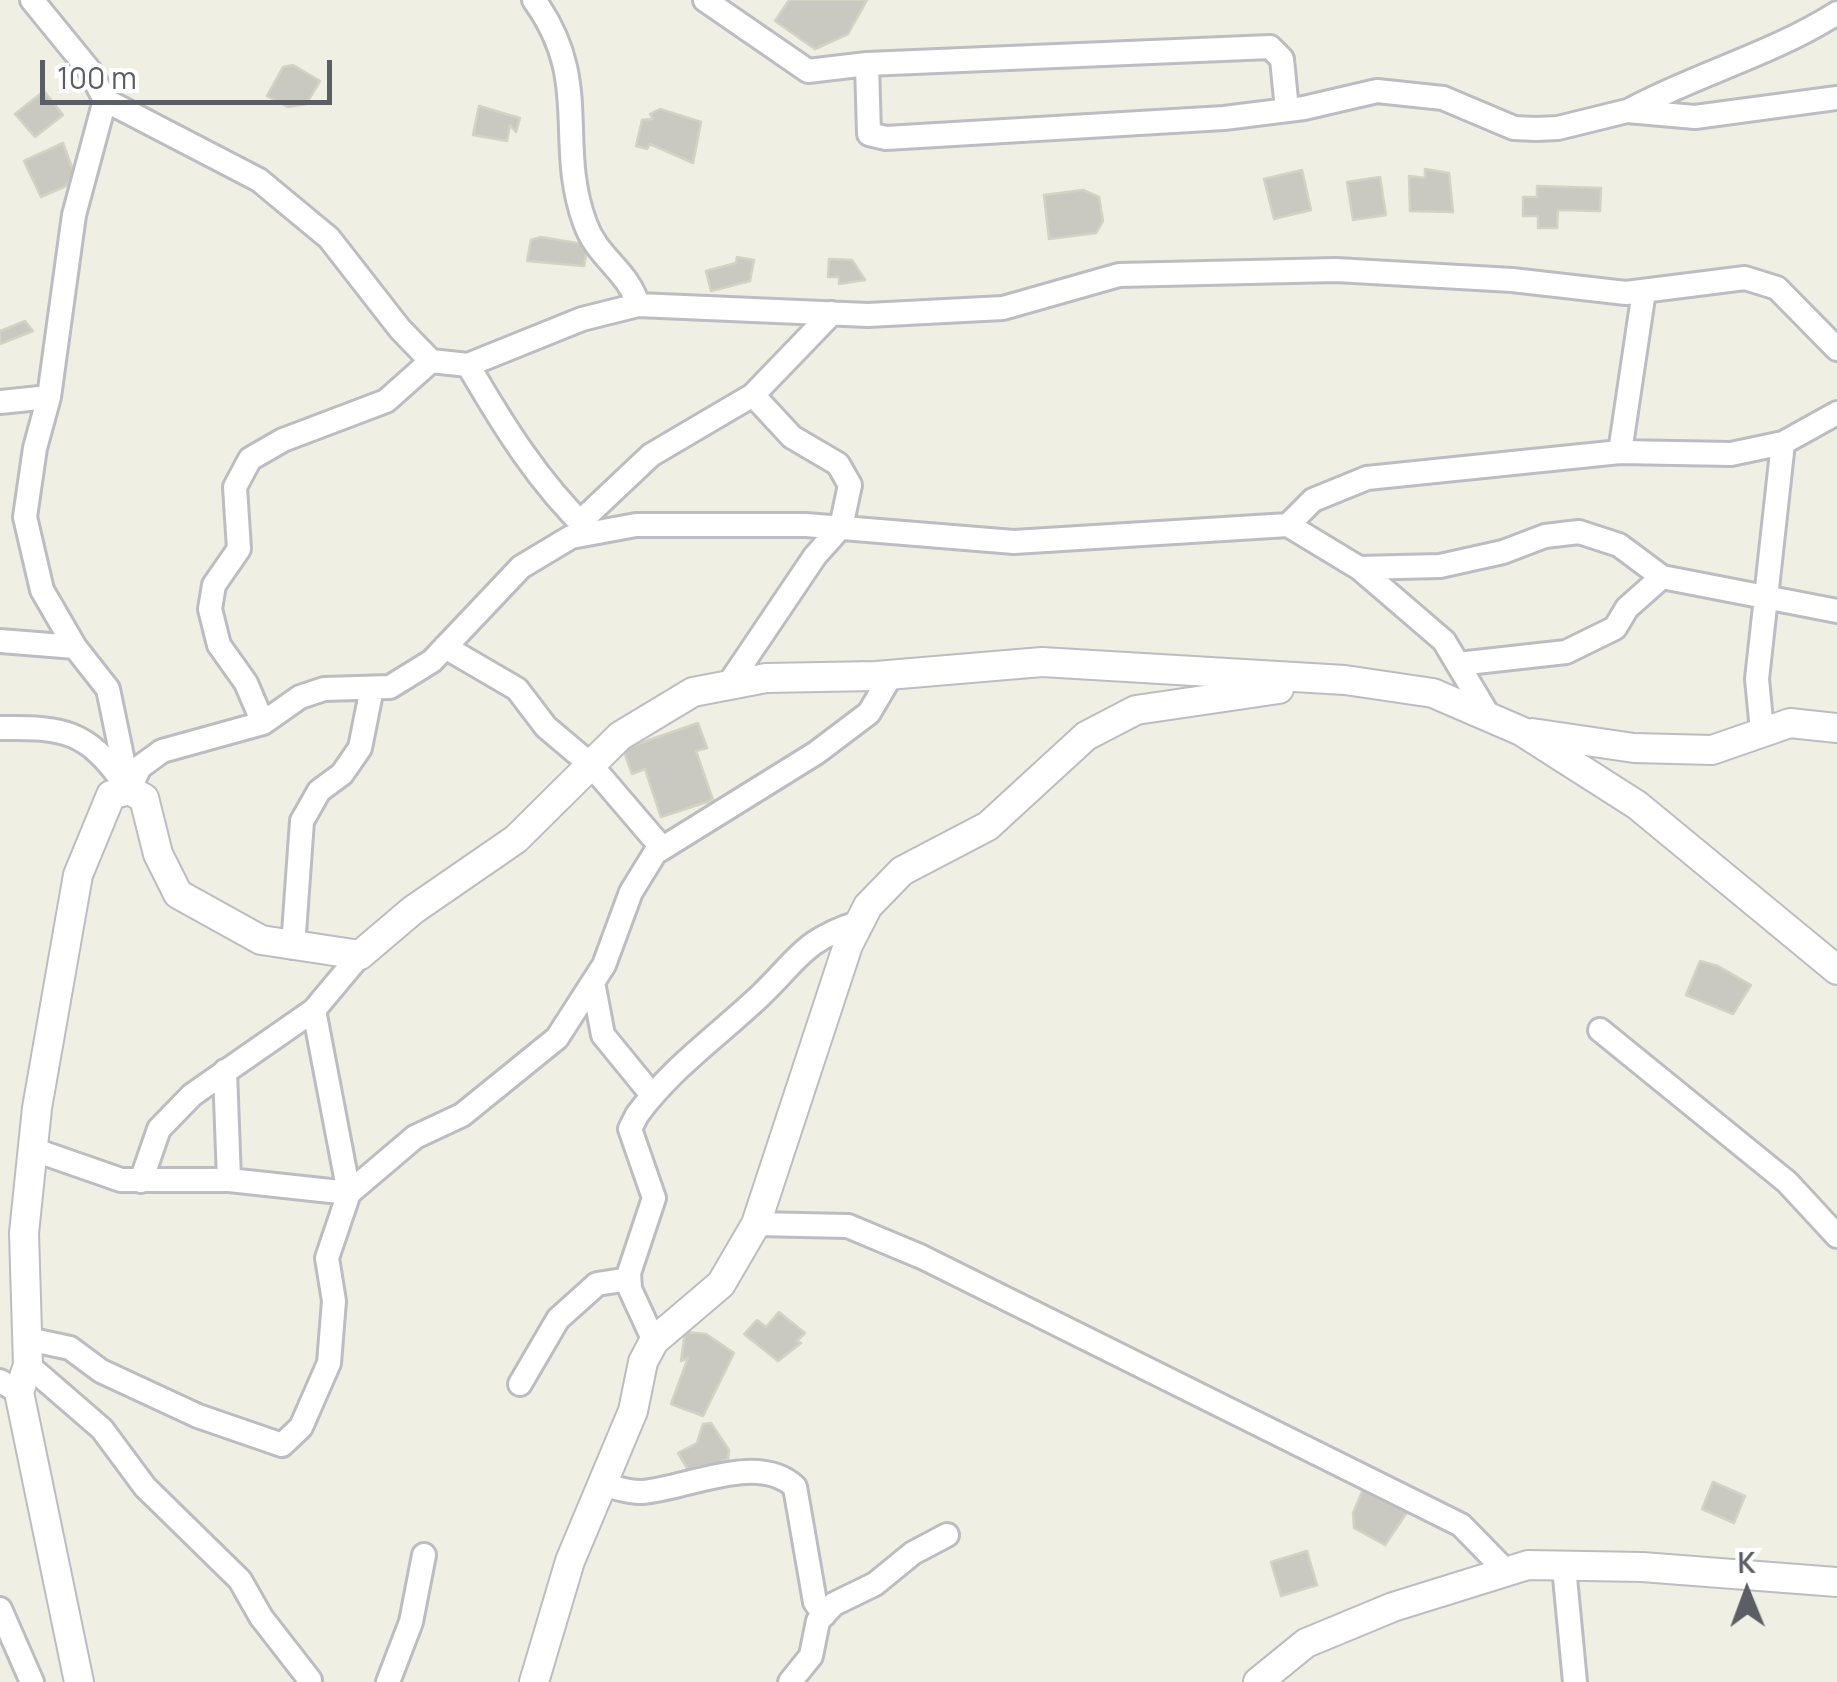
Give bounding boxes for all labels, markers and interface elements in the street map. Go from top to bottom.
scale bar [45,40,338,102]
text: 100 m [57,57,137,98]
north arrow [1697,1542,1797,1642]
text: K [1737,1543,1756,1581]

